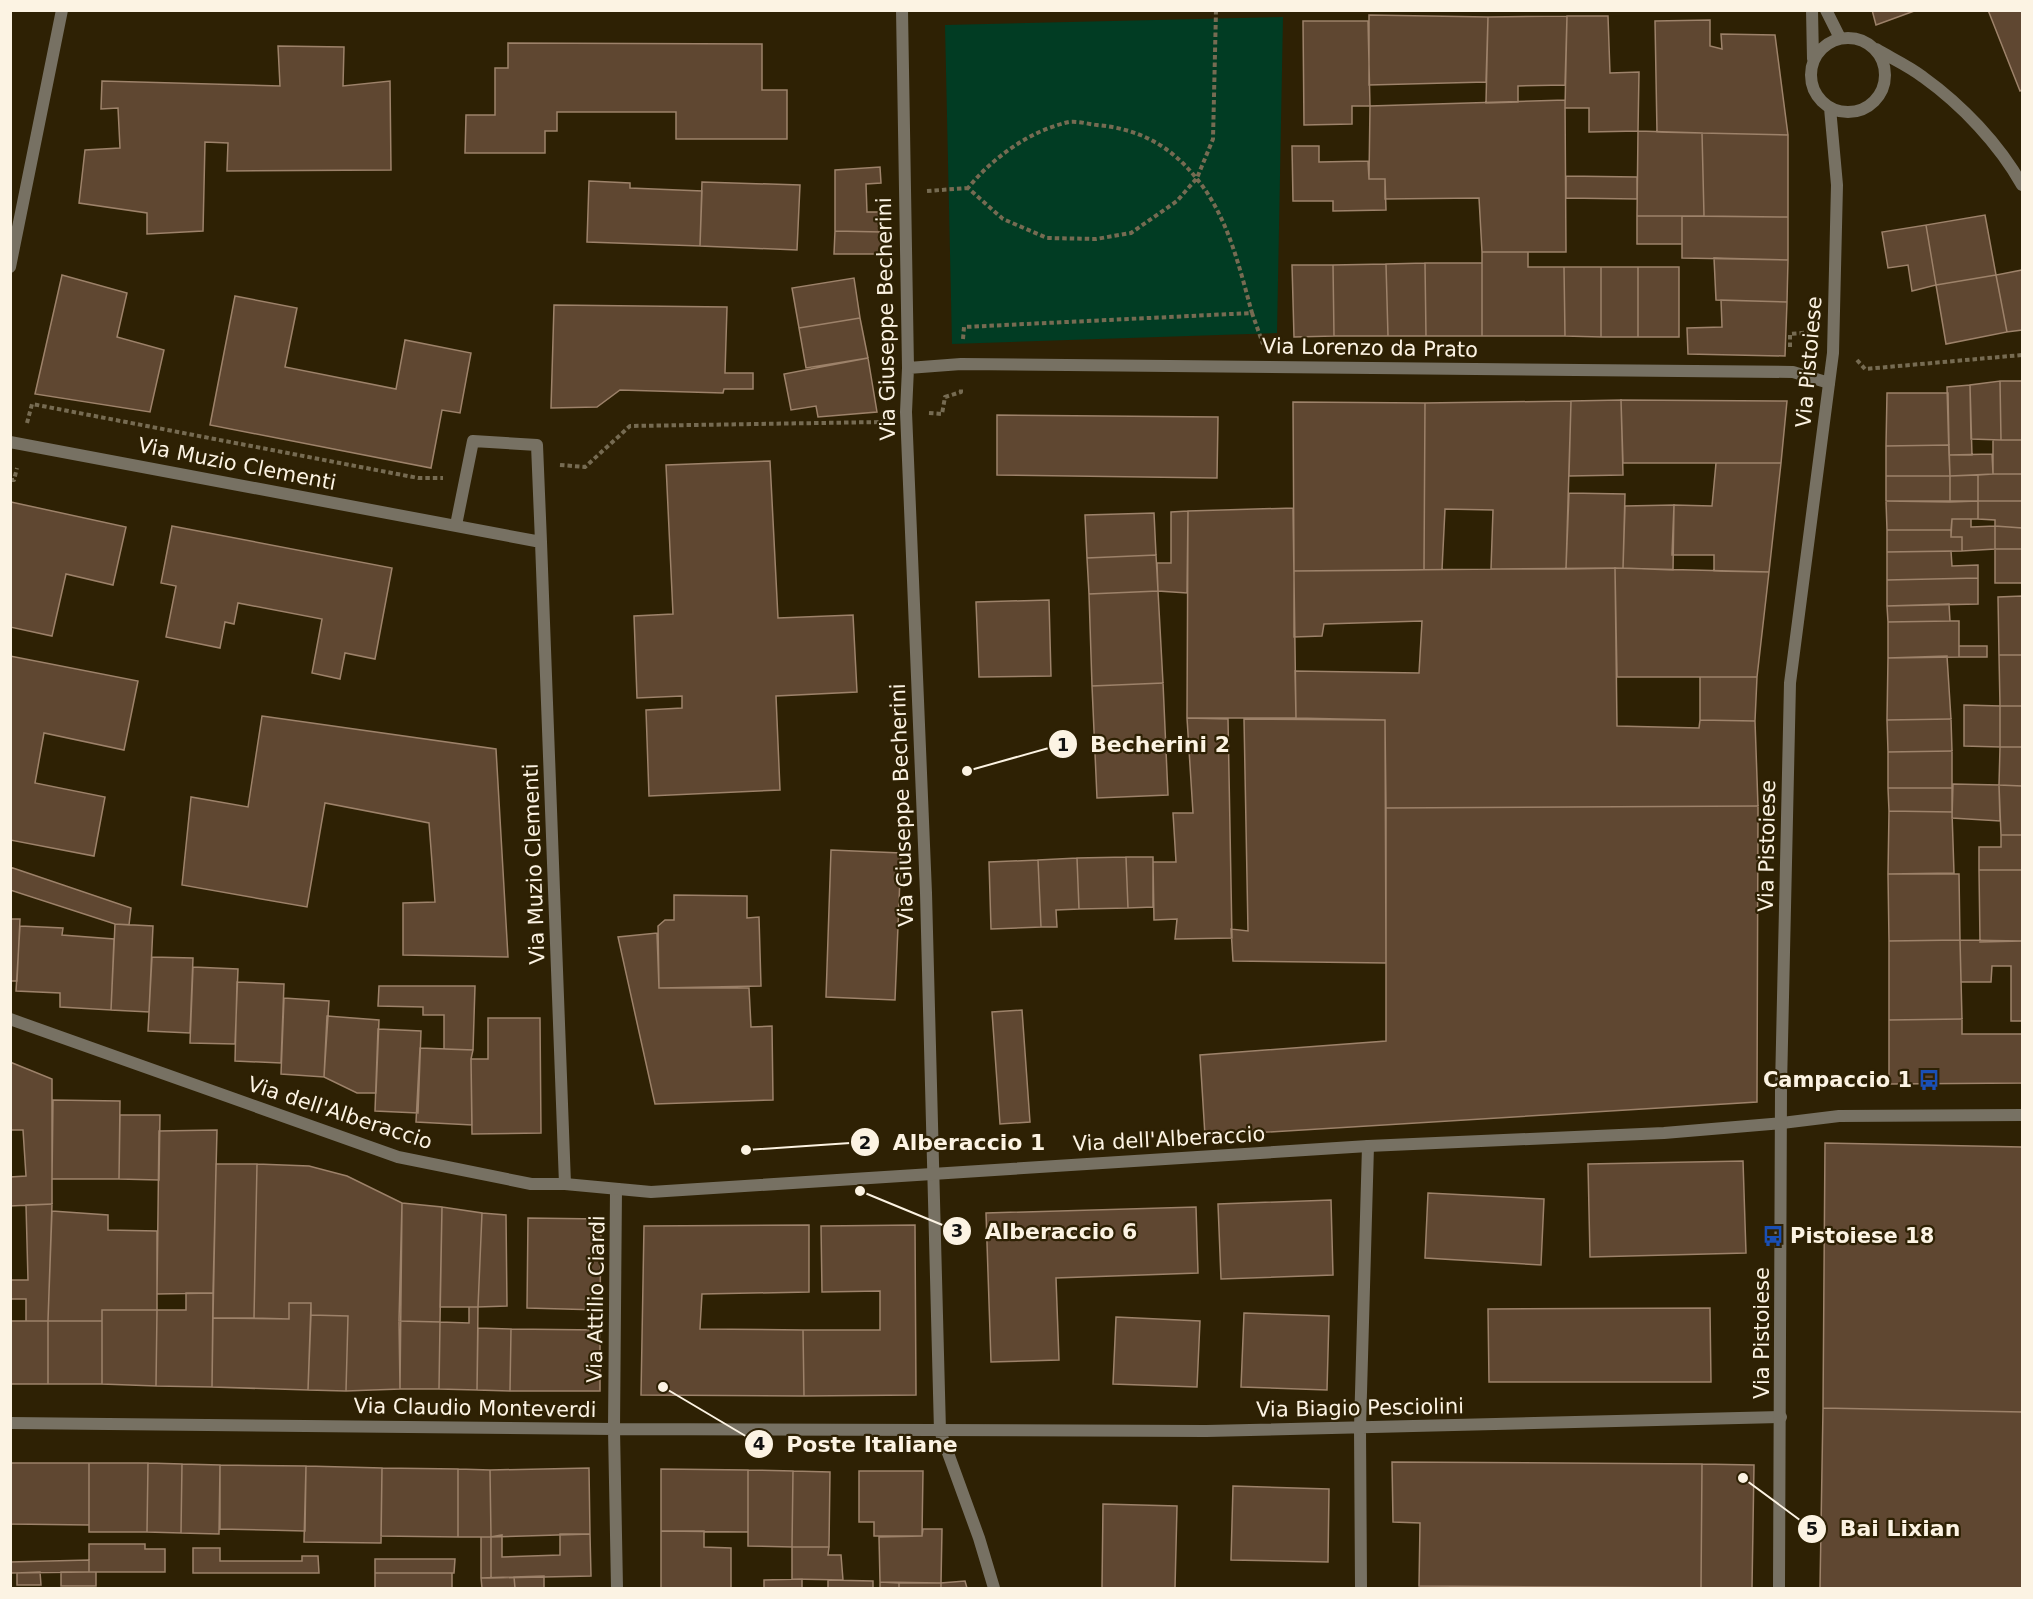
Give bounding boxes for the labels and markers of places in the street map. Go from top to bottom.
callout: Becherini 2 [1048,724,1242,764]
place label: Campaccio 1 [1763,1068,1912,1092]
bus stop icon: Campaccio 1 [1917,1068,1941,1092]
callout: Alberaccio 1 [850,1122,1057,1162]
callout: Alberaccio 6 [942,1211,1149,1251]
bus stop icon: Pistoiese 18 [1761,1224,1785,1248]
place label: Pistoiese 18 [1790,1224,1934,1248]
callout: Poste Italiane [744,1424,970,1464]
callout: Bai Lixian [1797,1509,1972,1549]

